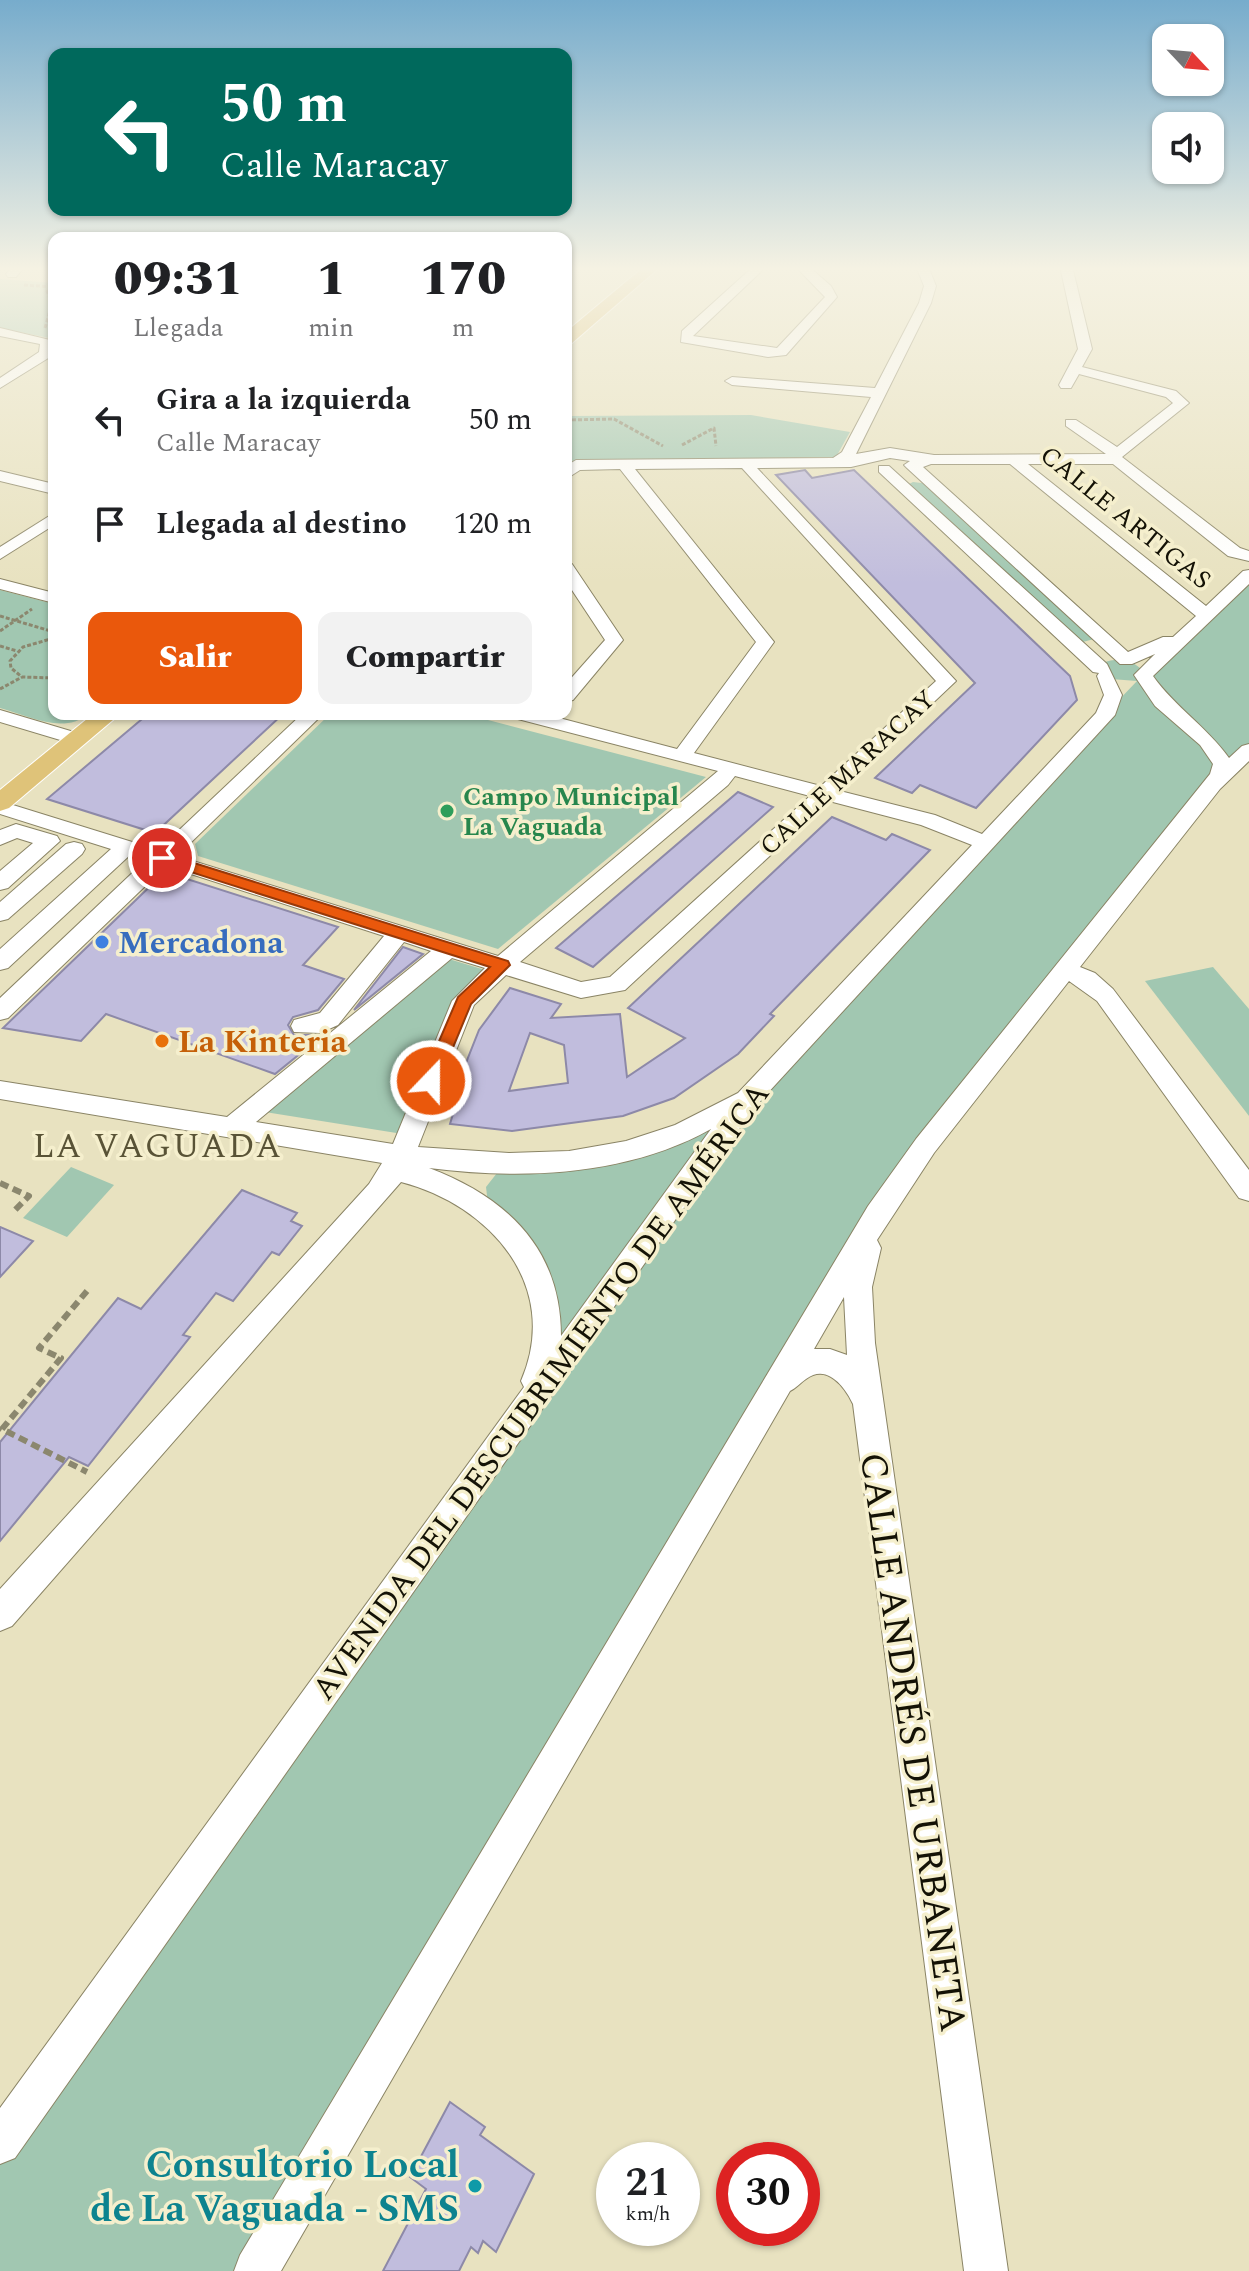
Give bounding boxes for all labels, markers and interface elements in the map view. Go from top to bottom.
north arrow [1152,24,1224,96]
map controls [1152,24,1224,184]
text: 50 m [220,62,347,147]
icon: left [88,80,192,184]
button: sound [1152,112,1224,184]
text: Calle Maracay [220,139,447,194]
text: 09:31 [114,243,243,316]
text: 1 [317,243,346,316]
text: 170 [420,243,506,316]
text: Llegada [133,308,223,348]
text: min [308,308,354,348]
text: m [452,308,474,348]
text: Gira a la izquierda [156,377,411,423]
text: 50 m [469,397,532,443]
icon: left [88,398,132,442]
text: Calle Maracay [156,423,320,463]
street label: CALLE ARTIGAS [1031,436,1220,600]
text: Llegada al destino [156,501,407,547]
text: 120 m [454,501,532,547]
icon: arrive [88,502,132,546]
button: Salir [88,612,302,704]
button: Compartir [318,612,532,704]
street label: CALLE MARACAY [751,680,945,865]
place label: Campo Municipal La Vaguada [463,777,679,847]
marker: Campo Municipal La Vaguada [438,802,456,820]
pin [128,824,196,892]
icon: arrive [140,836,184,880]
place label: Mercadona [118,919,284,968]
marker: Mercadona [93,933,111,951]
place label: La Kinteria [178,1018,347,1067]
marker: La Kinteria [153,1032,171,1050]
position arrow [389,1039,473,1123]
street label: AVENIDA DEL DESCUBRIMIENTO DE AMÉRICA [300,1073,783,1711]
district label: LA VAGUADA [33,1121,283,1173]
street label: CALLE ANDRÉS DE URBANETA [843,1449,981,2036]
place label: Consultorio Local de La Vaguada - SMS [90,2137,459,2239]
speed limit sign: 30 [716,2142,820,2246]
text: 21 [626,2153,670,2214]
marker: Consultorio Local de La Vaguada - SMS [466,2177,484,2195]
text: km/h [626,2199,671,2229]

